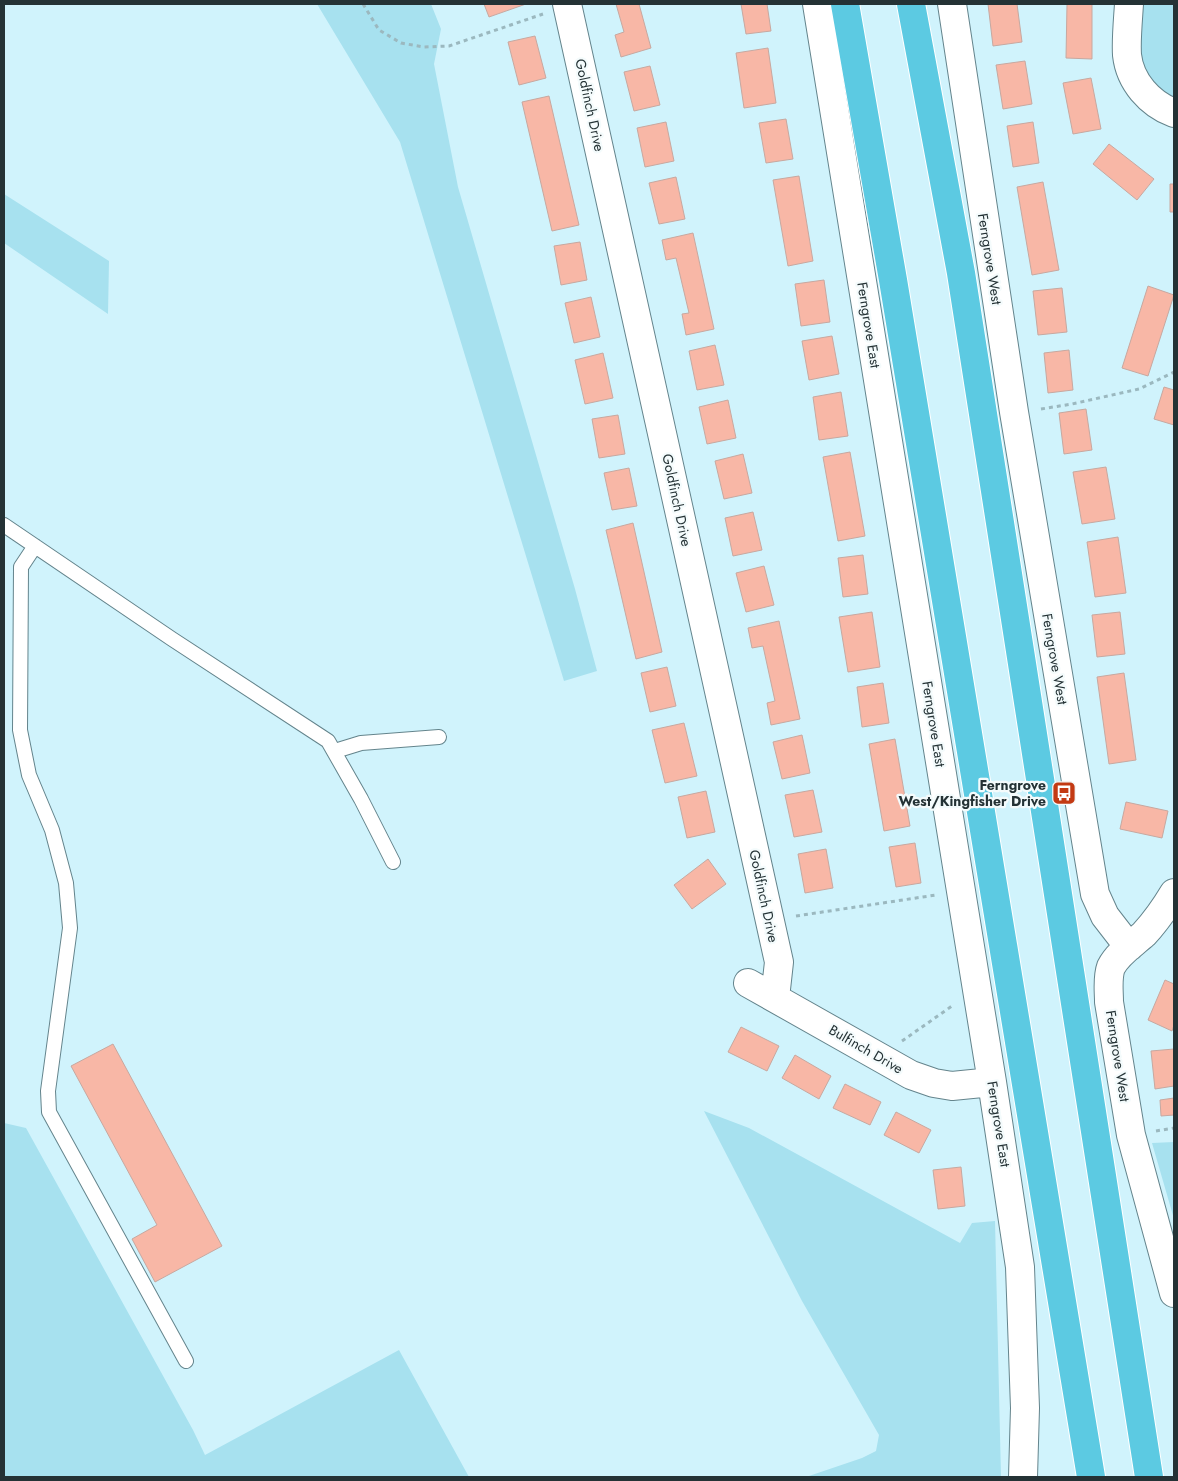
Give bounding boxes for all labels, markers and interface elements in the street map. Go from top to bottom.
street label: Goldfinch Drive [570,57,610,153]
street label: Ferngrove West [973,212,1007,307]
street label: Ferngrove East [852,281,886,370]
street label: Goldfinch Drive [657,452,697,548]
street label: Ferngrove West [1037,612,1073,707]
street label: Ferngrove East [917,680,951,769]
place label: Ferngrove West/Kingfisher Drive [899,775,1046,811]
bus stop icon: Ferngrove West/Kingfisher Drive [1051,780,1077,806]
street label: Goldfinch Drive [744,848,784,944]
street label: Ferngrove West [1101,1009,1135,1104]
street label: Bulfinch Drive [825,1020,907,1078]
street label: Ferngrove East [982,1080,1016,1169]

